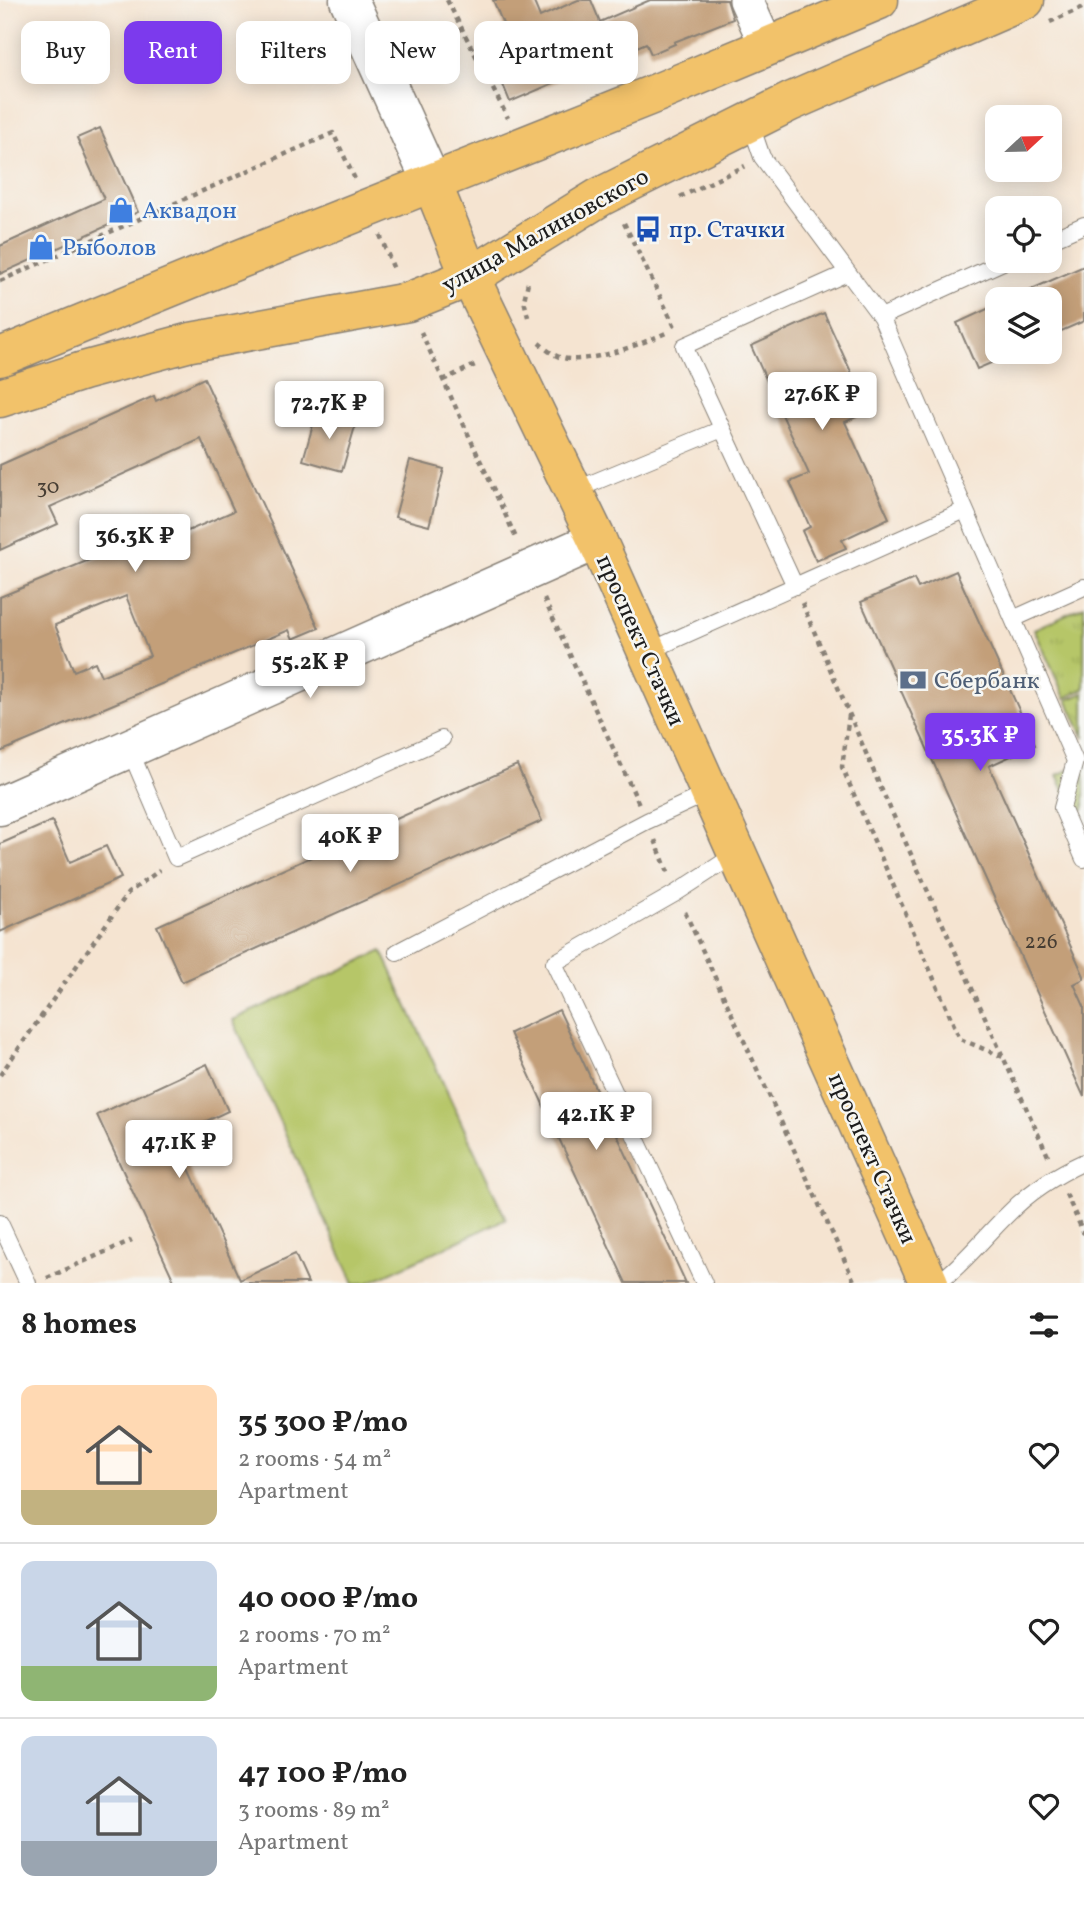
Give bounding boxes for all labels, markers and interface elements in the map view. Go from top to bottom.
chip: Buy [21,21,110,84]
chip: Rent [124,21,222,84]
chip: Filters [236,21,351,84]
chip: New [365,21,460,84]
chip: Apartment [474,21,638,84]
north arrow [985,105,1062,182]
map controls [985,105,1062,364]
street label: улица Малиновского [436,161,656,303]
shop icon: Аквадон [106,195,136,225]
place label: Аквадон [142,195,237,229]
button: locate [985,196,1062,273]
bus stop icon: пр. Стачки [633,214,663,244]
place label: пр. Стачки [669,214,785,248]
shop icon: Рыболов [26,232,56,262]
place label: Рыболов [62,232,156,266]
button: layers [985,287,1062,364]
pin: 27.6K ₽ [757,372,887,432]
text: 27.6K ₽ [784,379,860,411]
pin: 72.7K ₽ [264,382,394,441]
text: 72.7K ₽ [291,388,367,420]
house number: 30 [37,473,59,502]
pin: 36.3K ₽ [70,514,200,574]
text: 36.3K ₽ [95,521,175,553]
street label: проспект Стачки [586,550,692,732]
pin: 55.2K ₽ [245,640,375,700]
text: 55.2K ₽ [271,647,349,679]
bank icon: Сбербанк [898,665,928,695]
place label: Сбербанк [934,665,1040,699]
pin: 35.3K ₽ [915,714,1045,773]
text: 35.3K ₽ [941,720,1019,752]
pin: 40K ₽ [301,814,399,874]
text: 40K ₽ [318,821,382,853]
house number: 226 [1024,928,1058,957]
street label: проспект Стачки [818,1068,924,1250]
pin: 42.1K ₽ [531,1092,661,1152]
text: 42.1K ₽ [557,1099,635,1131]
pin: 47.1K ₽ [114,1120,244,1180]
text: 47.1K ₽ [141,1127,217,1159]
text: 8 homes [21,1304,137,1346]
icon: filters [1025,1306,1063,1344]
text: 35 300 ₽/mo [238,1402,408,1444]
icon: home [77,1413,161,1497]
icon: heart [1025,1436,1063,1474]
text: 2 rooms · 54 m² [238,1444,391,1476]
text: Apartment [238,1476,349,1508]
text: 40 000 ₽/mo [238,1578,418,1620]
icon: home [77,1589,161,1673]
icon: heart [1025,1612,1063,1650]
text: 2 rooms · 70 m² [238,1620,391,1652]
text: Apartment [238,1652,349,1684]
text: 47 100 ₽/mo [238,1753,408,1795]
icon: home [77,1764,161,1848]
icon: heart [1025,1787,1063,1825]
text: 3 rooms · 89 m² [238,1795,390,1827]
text: Apartment [238,1827,349,1859]

